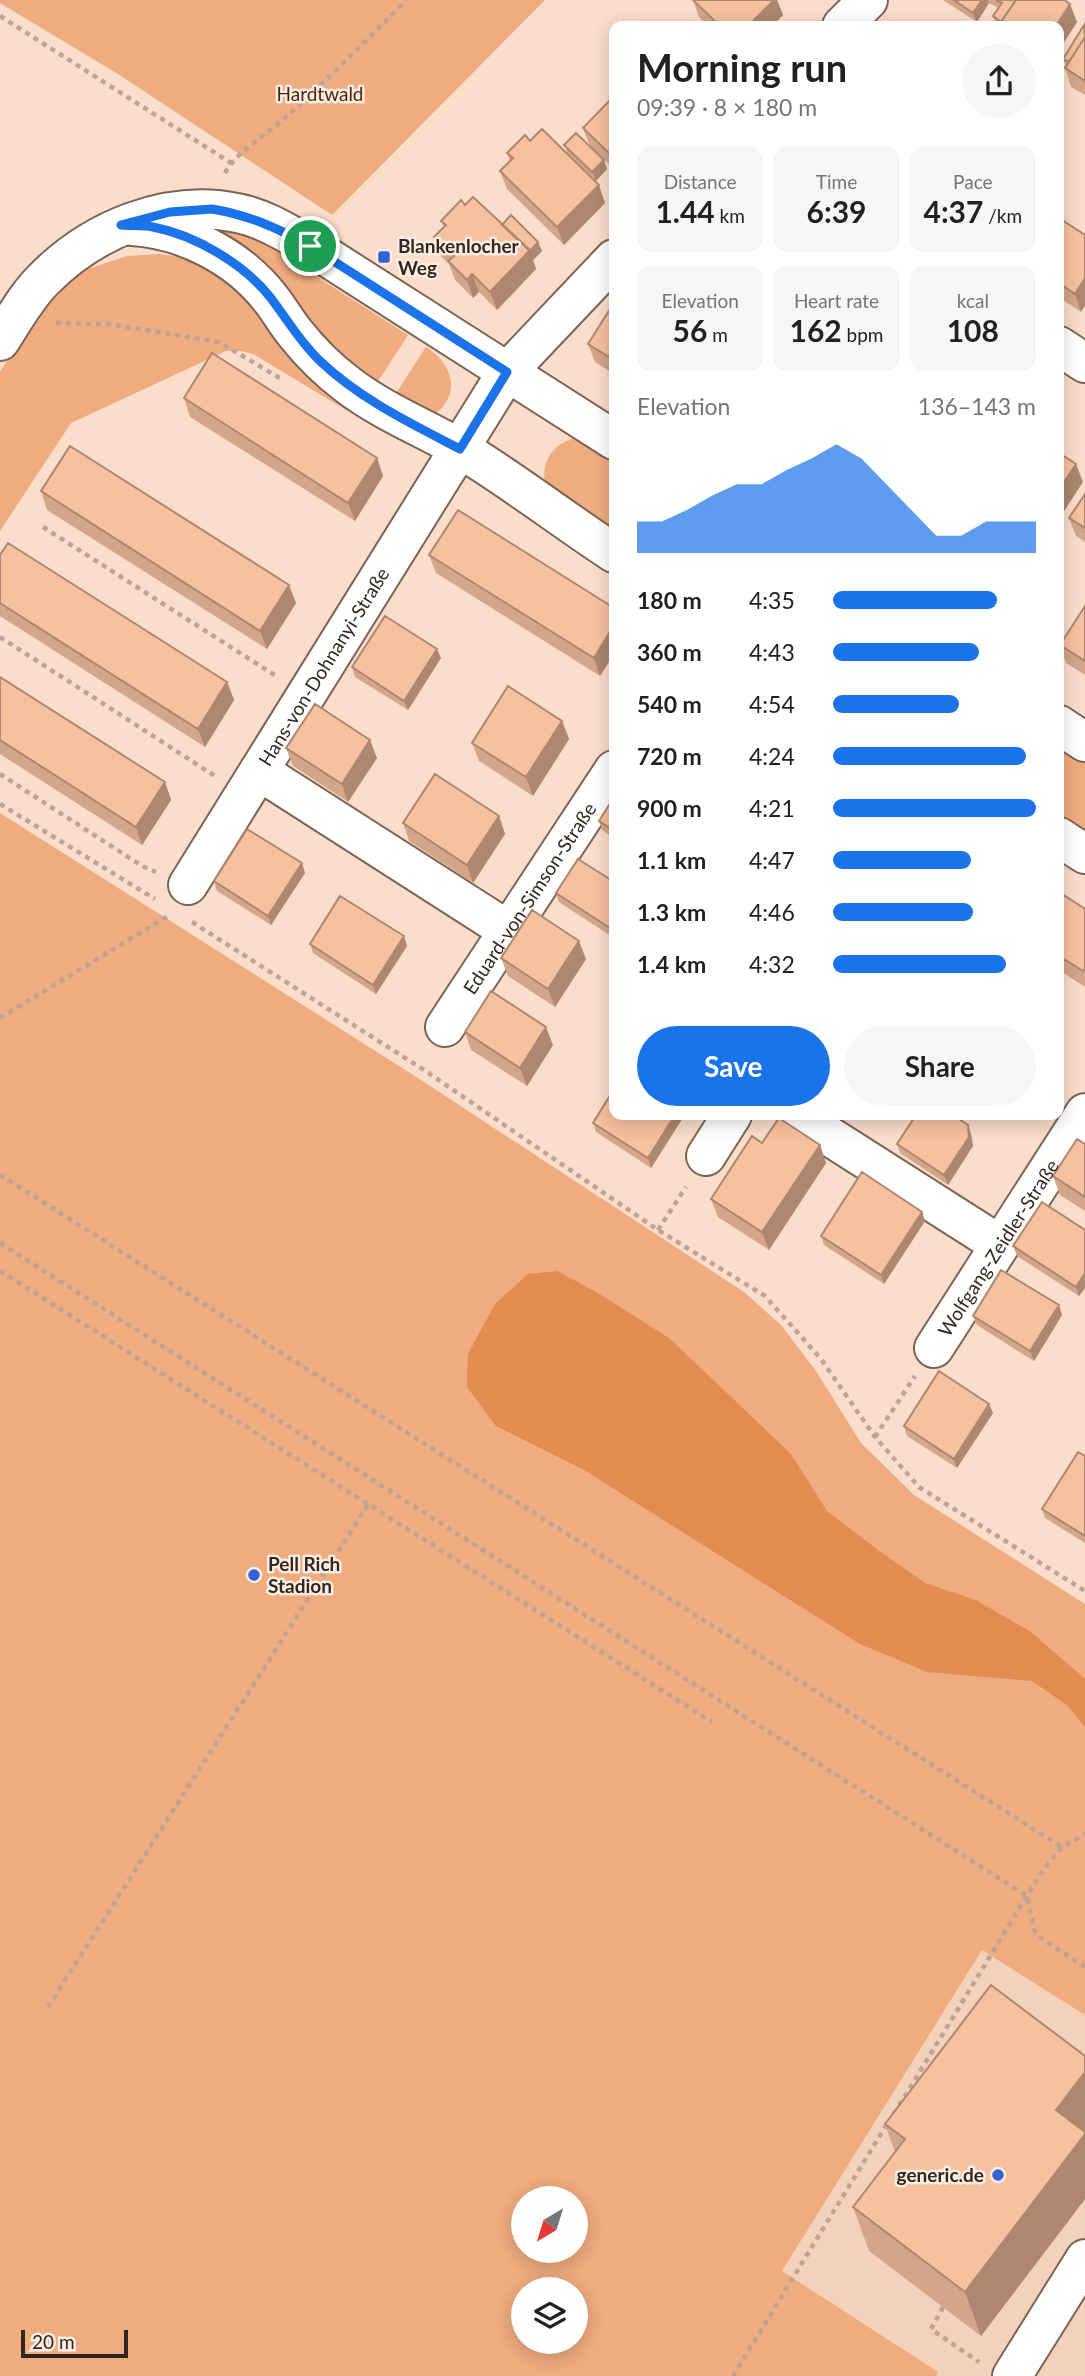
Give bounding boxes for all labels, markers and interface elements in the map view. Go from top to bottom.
text: Morning run [637,44,847,90]
button: share [962,44,1036,118]
park label: Hardtwald [276,82,364,105]
text: 09:39 · 8 × 180 m [637,93,817,121]
text: Distance [664,170,737,193]
text: Time [816,170,857,193]
text: Pace [953,170,993,193]
text: 1.44 [655,193,715,229]
text: 6:39 [807,193,866,229]
text: 4:37 [923,193,983,229]
text: km [715,204,745,227]
text: /km [983,204,1022,227]
pin [280,216,340,276]
icon: arrive [291,227,329,265]
place label: Blankenlocher Weg [398,234,520,279]
marker: Blankenlocher Weg [376,249,392,265]
text: Elevation [662,289,739,312]
text: Heart rate [794,289,879,312]
text: kcal [957,289,989,312]
text: 56 [673,312,707,348]
text: 162 [790,312,842,348]
text: 108 [947,312,999,348]
text: m [707,323,728,346]
text: bpm [842,323,883,346]
text: Elevation [637,392,730,420]
text: 136–143 m [918,392,1036,420]
street label: Hans-von-Dohnanyi-Straße [253,563,394,770]
text: 180 m [637,586,702,614]
text: 4:35 [749,586,795,614]
text: 360 m [637,638,702,666]
text: 4:43 [749,638,795,666]
text: 540 m [637,690,702,718]
text: 4:54 [749,690,795,718]
text: 720 m [637,742,702,770]
text: 4:24 [749,742,795,770]
text: 900 m [637,794,702,822]
text: 4:21 [749,794,795,822]
street label: Eduard-von-Simson-Straße [458,798,601,998]
text: 1.1 km [637,846,706,874]
text: 4:47 [749,846,795,874]
text: 1.3 km [637,898,706,926]
text: 4:46 [749,898,795,926]
text: 1.4 km [637,950,706,978]
text: 4:32 [749,950,795,978]
button: Save [637,1026,830,1106]
button: Share [844,1026,1036,1106]
street label: Wolfgang-Zeidler-Straße [933,1155,1063,1340]
place label: Pell Rich Stadion [268,1552,340,1597]
marker: Pell Rich Stadion [246,1567,262,1583]
place label: generic.de [897,2163,984,2186]
marker: generic.de [990,2167,1006,2183]
north arrow [511,2186,588,2263]
map controls [511,2186,588,2354]
button: layers [511,2277,588,2354]
scale bar [21,2327,128,2359]
text: 20 m [32,2330,75,2353]

